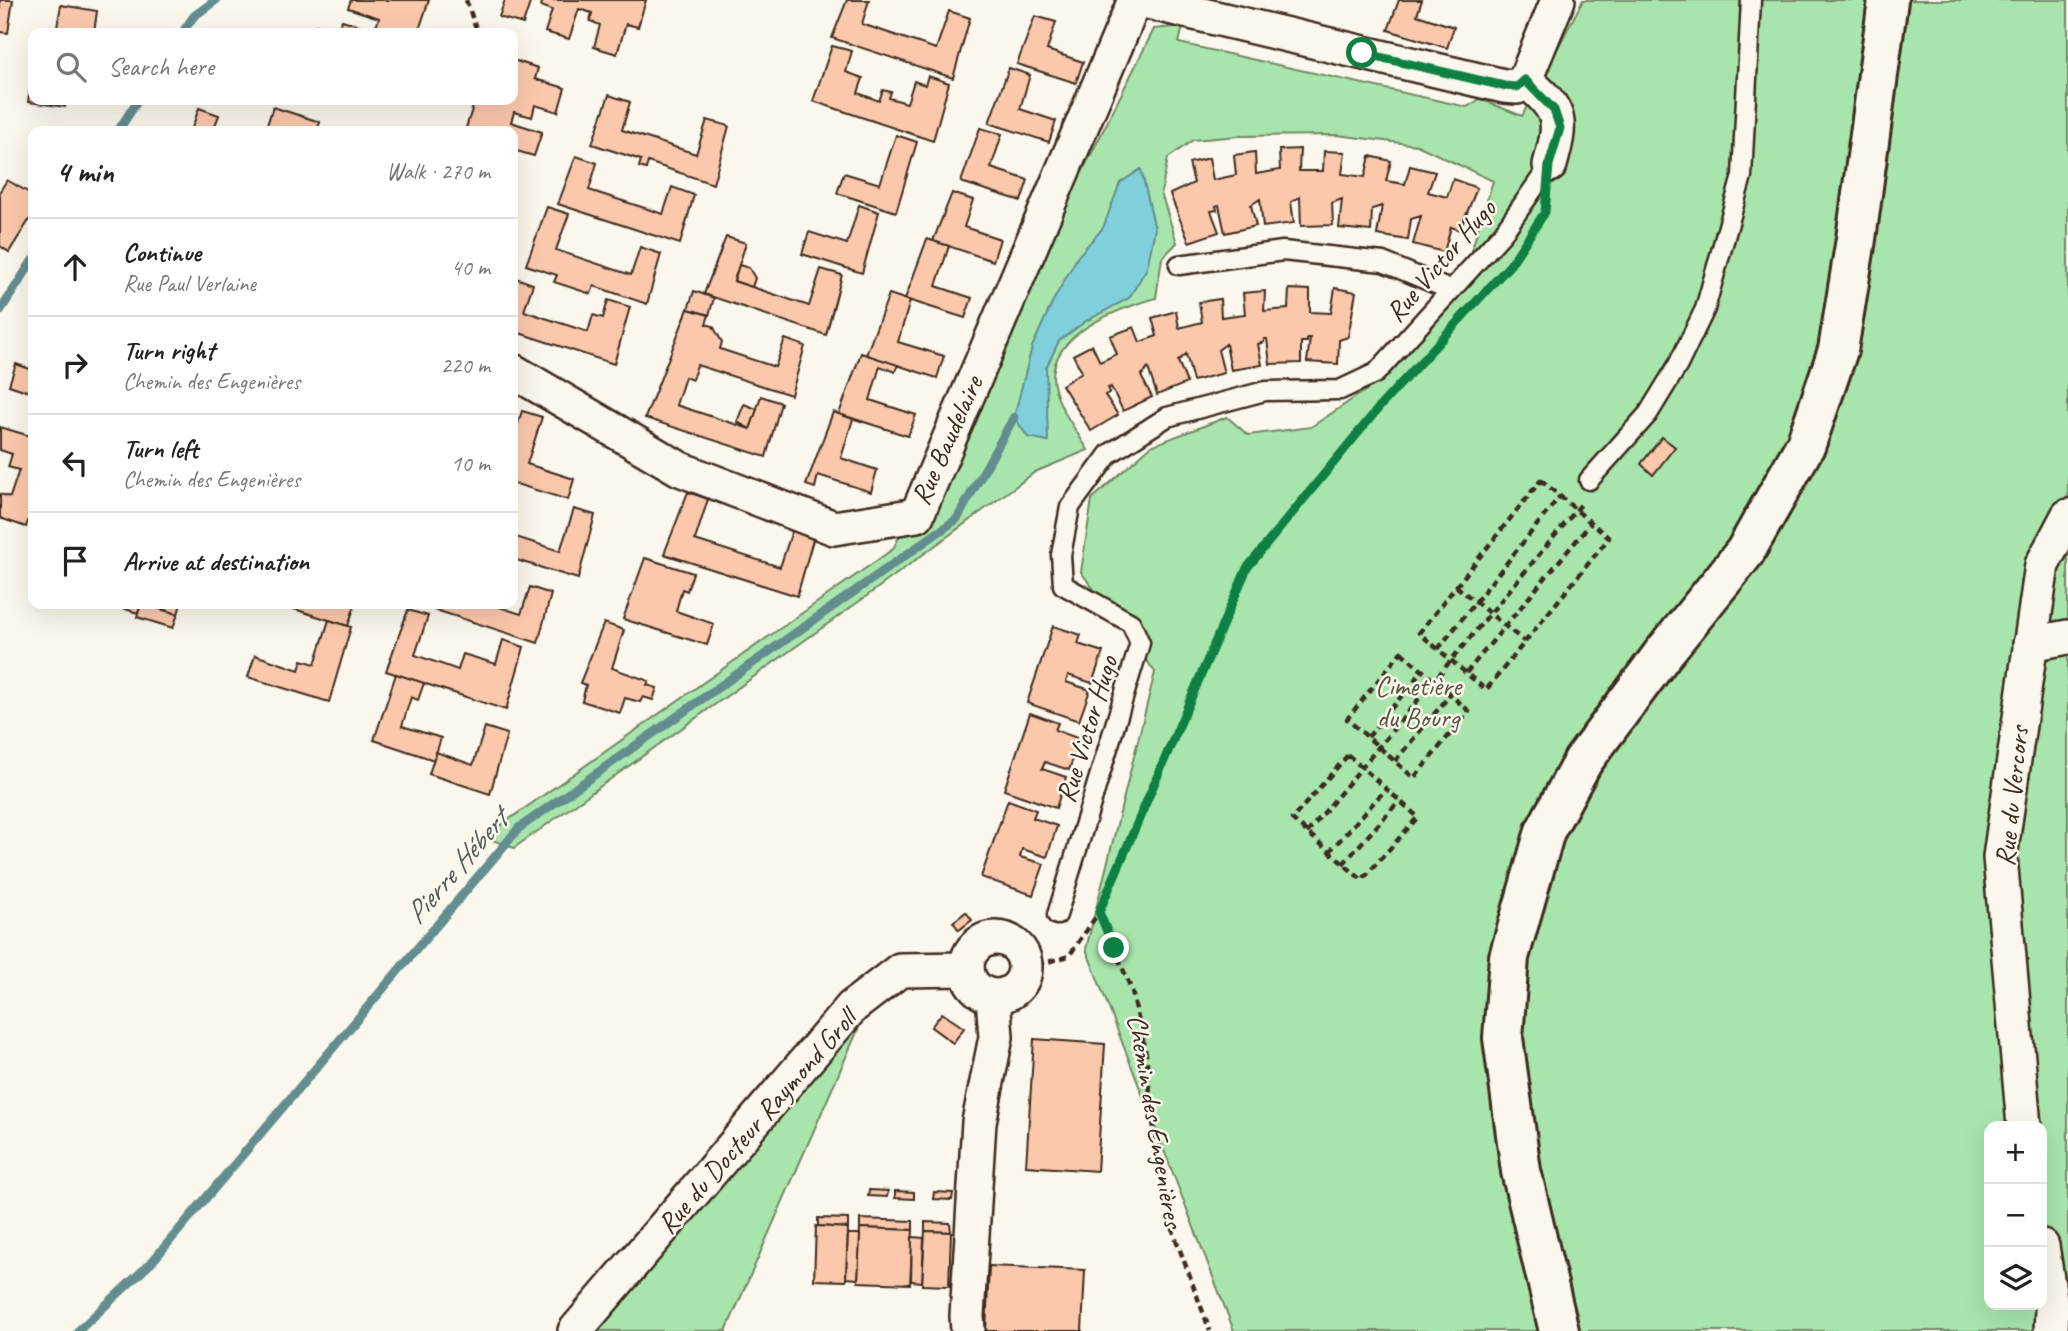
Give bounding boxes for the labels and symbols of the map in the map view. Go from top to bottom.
route start [1346,37,1377,68]
street label: Rue Victor Hugo [1378,190,1505,329]
street label: Rue Baudelaire [903,369,991,510]
street label: Rue Victor Hugo [1048,650,1126,807]
park label: Cimetière du Bourg [1375,668,1463,735]
street label: Rue du Vercors [1987,722,2037,868]
water label: Pierre Hébert [396,797,520,932]
route end [1098,932,1129,963]
street label: Rue du Docteur Raymond Groll [649,998,867,1241]
street label: Chemin des Engenières [1120,1012,1192,1233]

